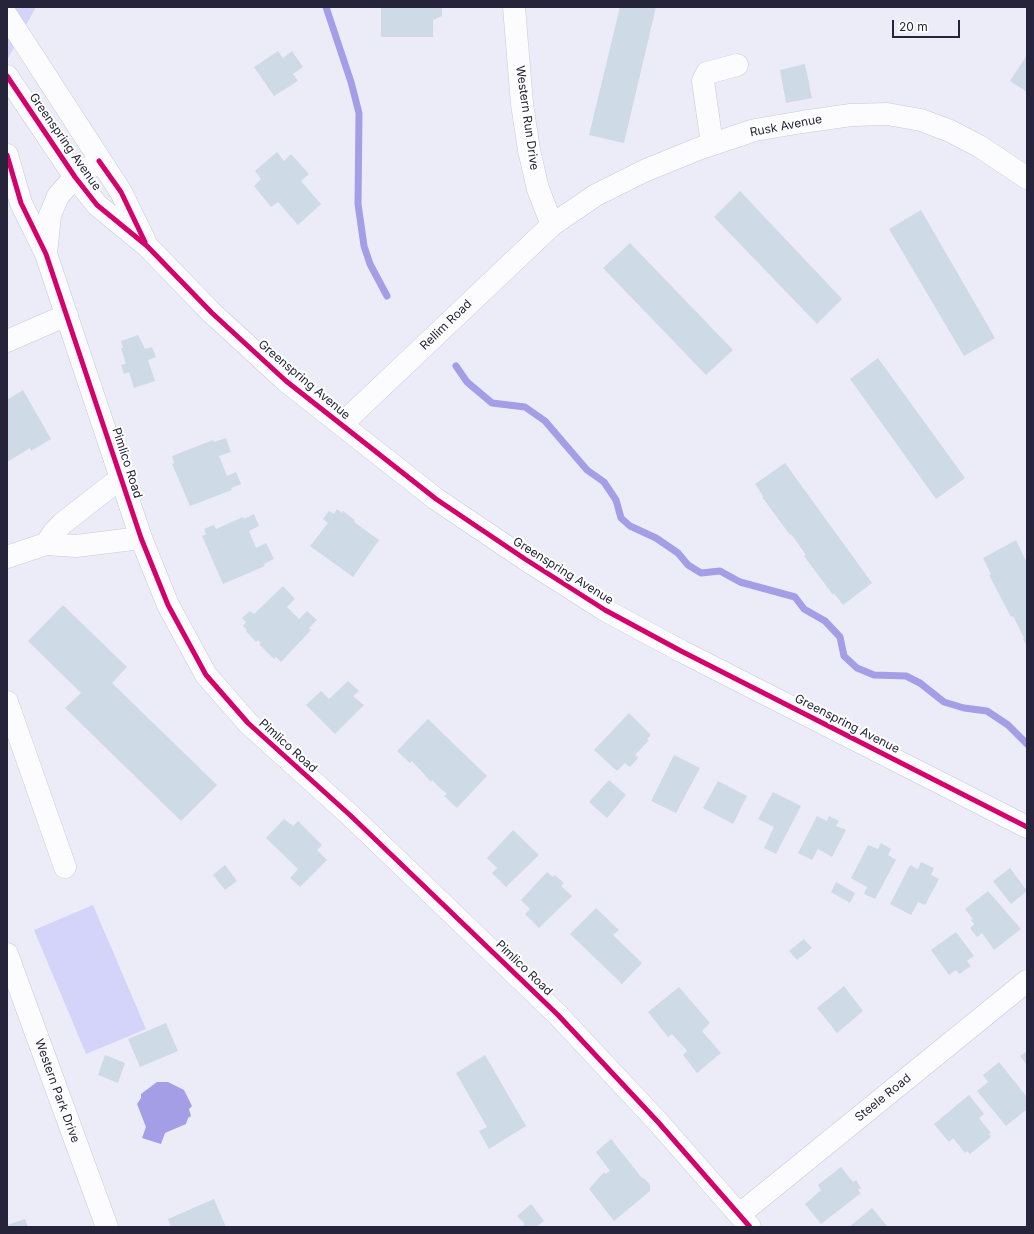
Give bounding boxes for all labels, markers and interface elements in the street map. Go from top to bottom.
scale bar [894,12,962,38]
text: 20 m [899,19,928,34]
street label: Western Run Drive [513,65,541,171]
street label: Greenspring Avenue [26,91,104,193]
street label: Rusk Avenue [749,112,823,140]
street label: Rellim Road [417,297,475,353]
street label: Greenspring Avenue [255,337,353,423]
street label: Pimlico Road [109,426,145,500]
street label: Greenspring Avenue [510,534,616,608]
street label: Greenspring Avenue [792,691,902,757]
street label: Pimlico Road [256,716,320,776]
street label: Pimlico Road [493,937,555,999]
street label: Western Park Drive [32,1037,82,1145]
street label: Steele Road [852,1071,914,1125]

